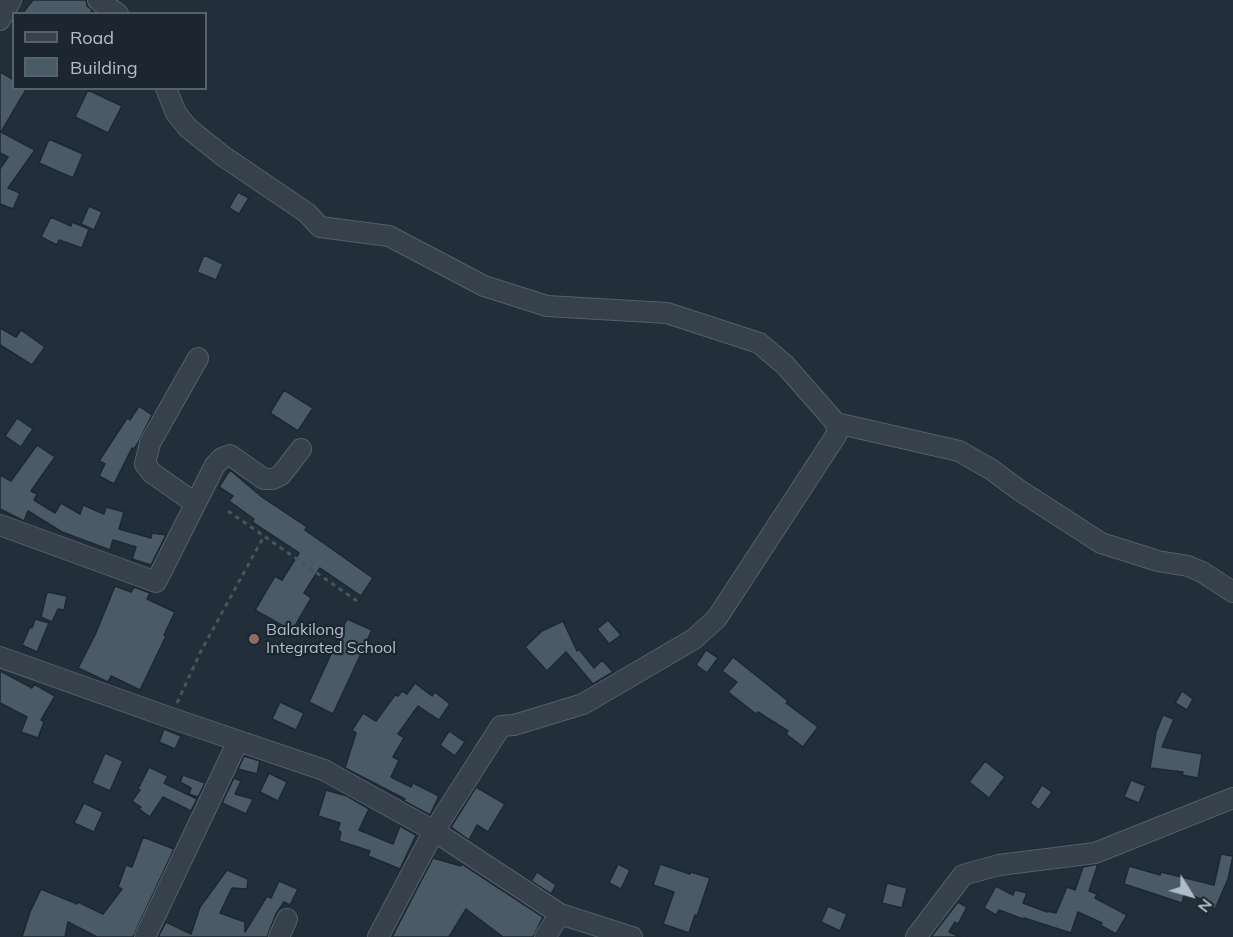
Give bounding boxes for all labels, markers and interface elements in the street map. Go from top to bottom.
legend [12,12,207,90]
text: Road [70,26,114,49]
text: Building [70,56,138,79]
place label: Balakilong Integrated School [266,620,396,658]
marker: Balakilong Integrated School [247,632,261,646]
north arrow [1161,865,1221,925]
text: N [1194,895,1217,917]

